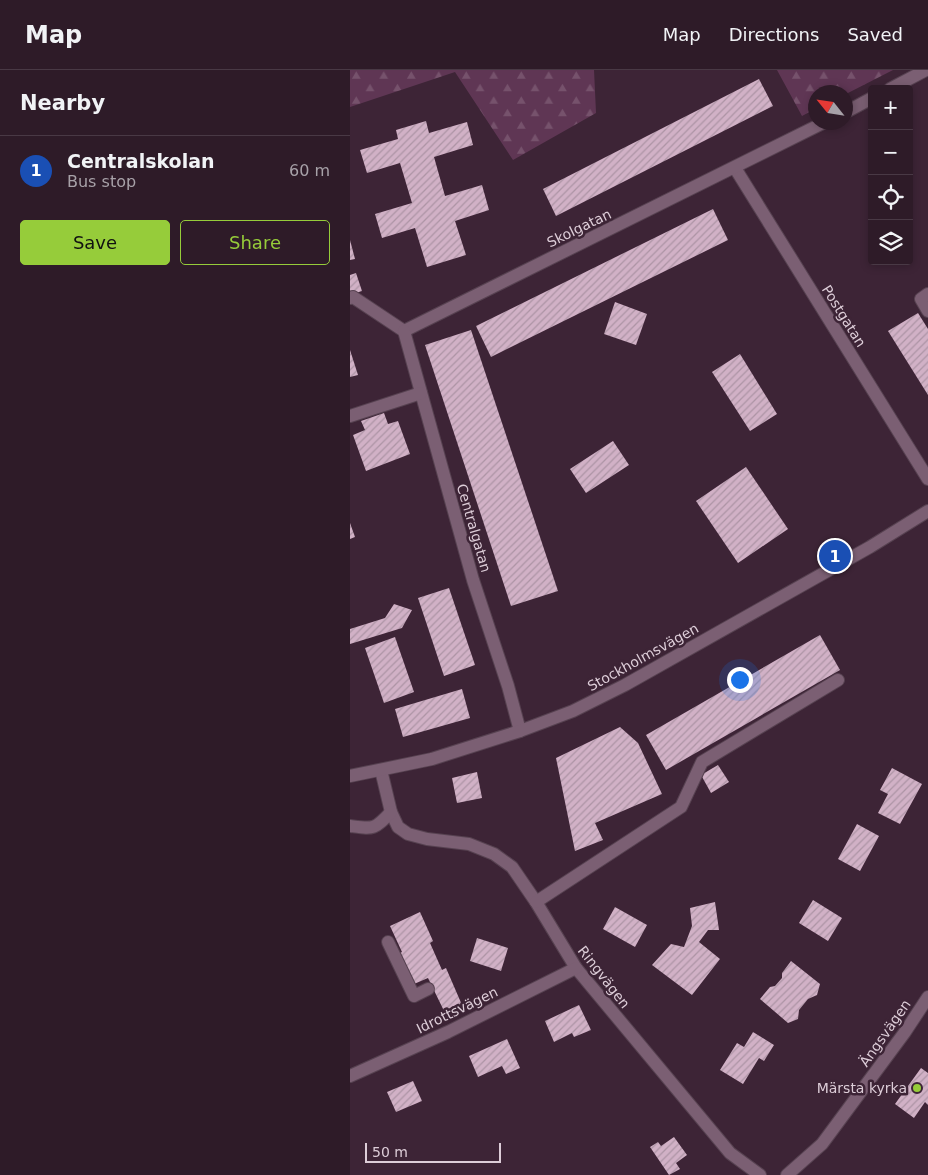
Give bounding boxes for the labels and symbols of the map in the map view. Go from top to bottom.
north arrow [808,85,853,130]
street label: Skolgatan [544,206,614,250]
street label: Postgatan [819,282,869,350]
street label: Centralgatan [454,482,494,574]
pin: 1 [819,537,851,575]
street label: Stockholmsvägen [585,620,701,694]
your location [727,667,753,693]
street label: Ringvägen [575,943,633,1011]
street label: Idrottsvägen [414,983,500,1037]
street label: Ängsvägen [855,996,914,1069]
place label: Märsta kyrka [817,1080,907,1096]
marker: Märsta kyrka [911,1082,923,1094]
scale bar [365,1140,501,1163]

